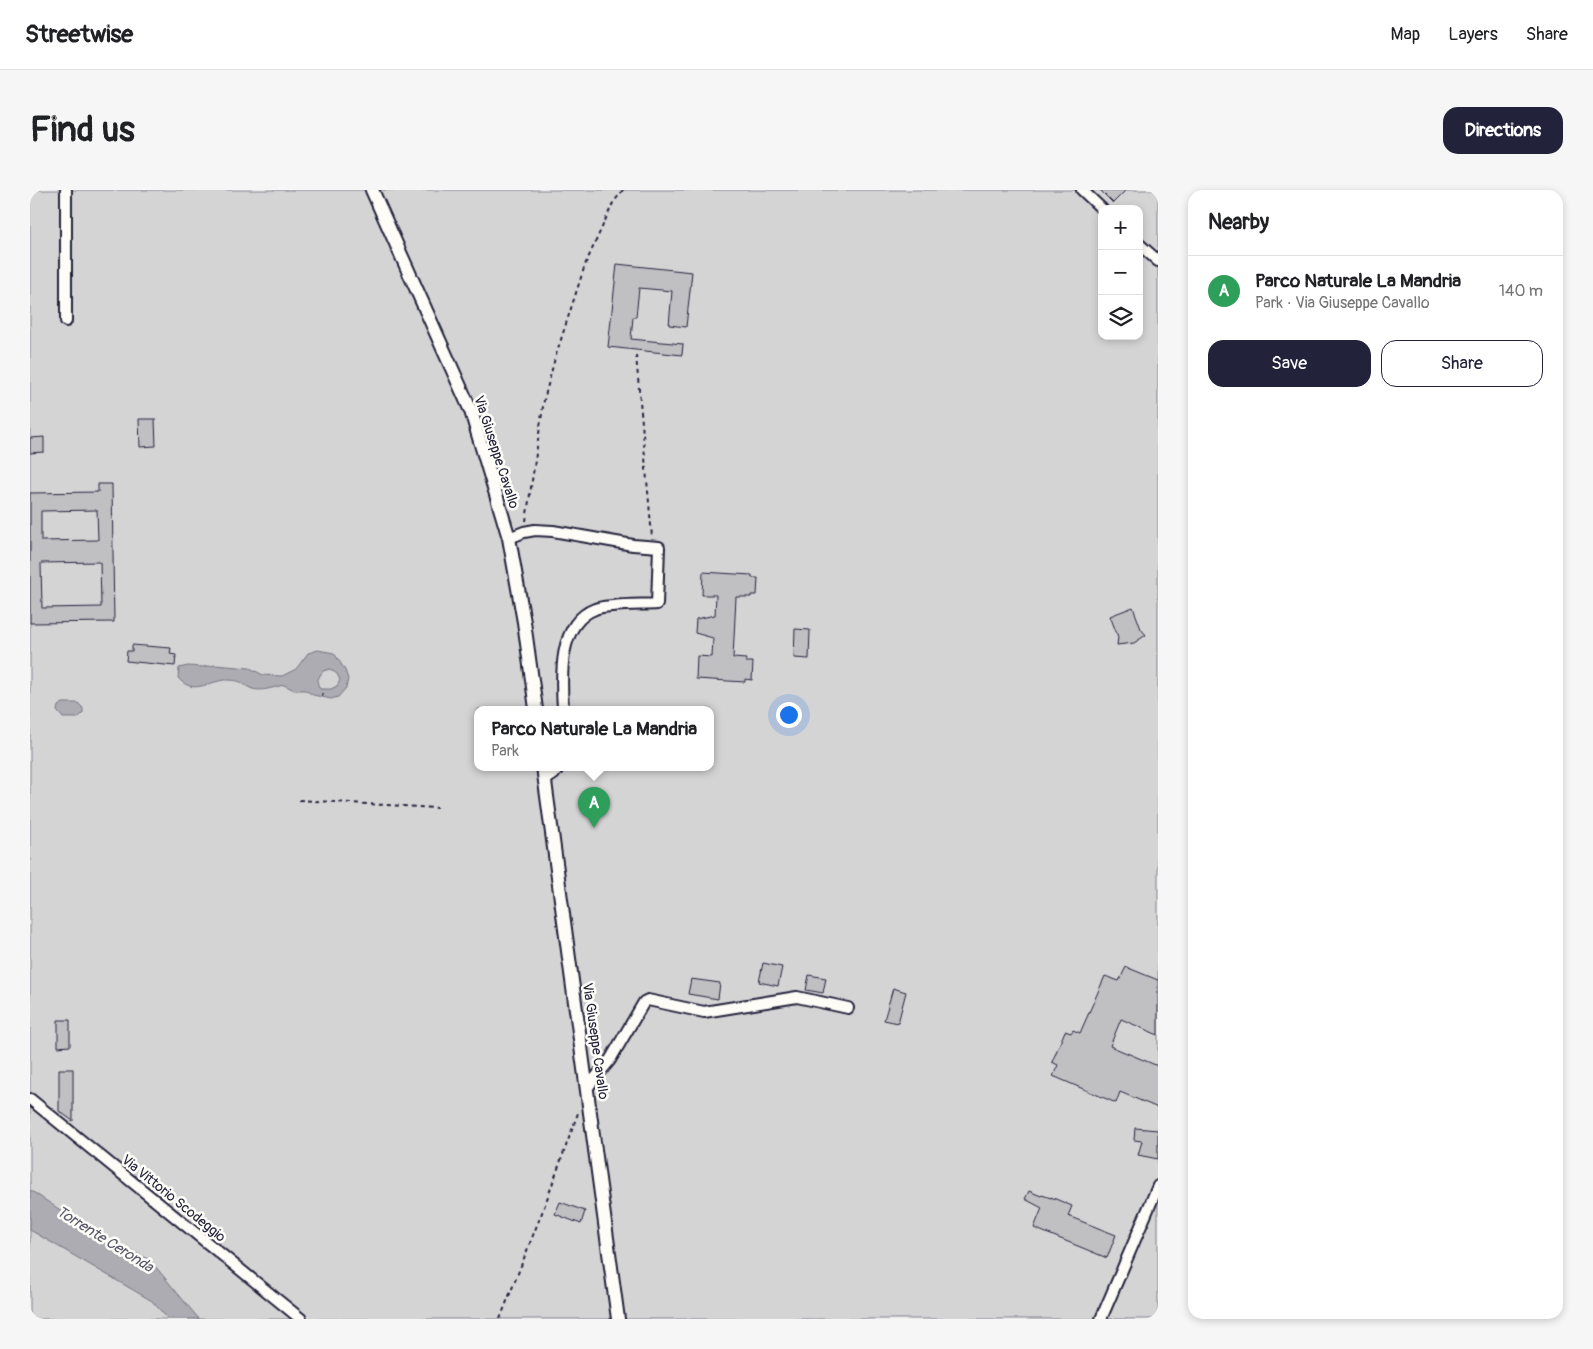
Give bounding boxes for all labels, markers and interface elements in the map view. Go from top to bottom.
text: Streetwise [25,20,133,49]
text: Map [1391,23,1420,46]
text: Layers [1448,23,1498,46]
text: Share [1526,23,1568,46]
button: Directions [1443,107,1563,154]
text: Find us [30,108,135,152]
map controls [1098,205,1143,340]
button: + [1098,205,1143,250]
text: Nearby [1208,209,1269,236]
button: − [1098,250,1143,295]
text: Parco Naturale La Mandria [1255,269,1461,293]
text: A [1219,281,1229,301]
text: 140 m [1499,281,1543,301]
text: Park · Via Giuseppe Cavallo [1255,293,1430,313]
button: layers [1098,295,1143,340]
button: Save [1208,340,1371,387]
button: Share [1381,340,1543,387]
street label: Via Giuseppe Cavallo [470,394,523,511]
your location [776,702,802,728]
popup [474,706,714,771]
text: Parco Naturale La Mandria [491,717,697,741]
text: Park [491,741,519,761]
pin: A [578,787,610,828]
street label: Via Giuseppe Cavallo [579,982,612,1101]
street label: Via Vittorio Scodeggio [118,1151,230,1246]
water label: Torrente Ceronda [53,1202,158,1277]

